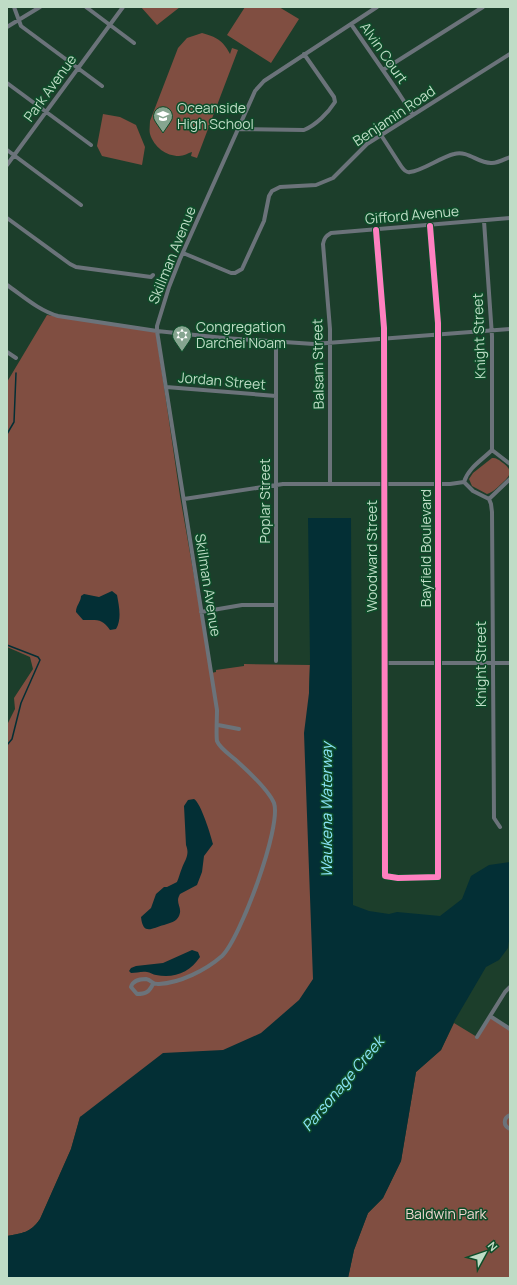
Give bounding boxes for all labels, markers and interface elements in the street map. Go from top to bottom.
street label: Alvin Court [356,18,413,88]
street label: Park Avenue [19,50,80,125]
street label: Benjamin Road [349,81,439,150]
place label: Oceanside High School [177,98,254,133]
school or university icon: Oceanside High School [152,105,174,133]
street label: Gifford Avenue [364,201,460,228]
street label: Skillman Avenue [143,203,200,307]
street label: Knight Street [467,292,489,379]
place label: Congregation Darchei Noam [196,317,286,352]
street label: Balsam Street [307,318,328,409]
synagogue icon: Congregation Darchei Noam [171,324,193,352]
street label: Jordan Street [177,367,267,394]
street label: Poplar Street [255,458,274,544]
street label: Bayfield Boulevard [416,489,435,607]
street label: Woodward Street [362,499,381,612]
street label: Skillman Avenue [191,532,226,638]
street label: Knight Street [471,621,490,707]
water label: Waukena Waterway [316,740,337,878]
water label: Parsonage Creek [297,1030,390,1136]
park label: Baldwin Park [406,1204,488,1223]
north arrow [465,1233,505,1273]
text: N [485,1238,501,1254]

